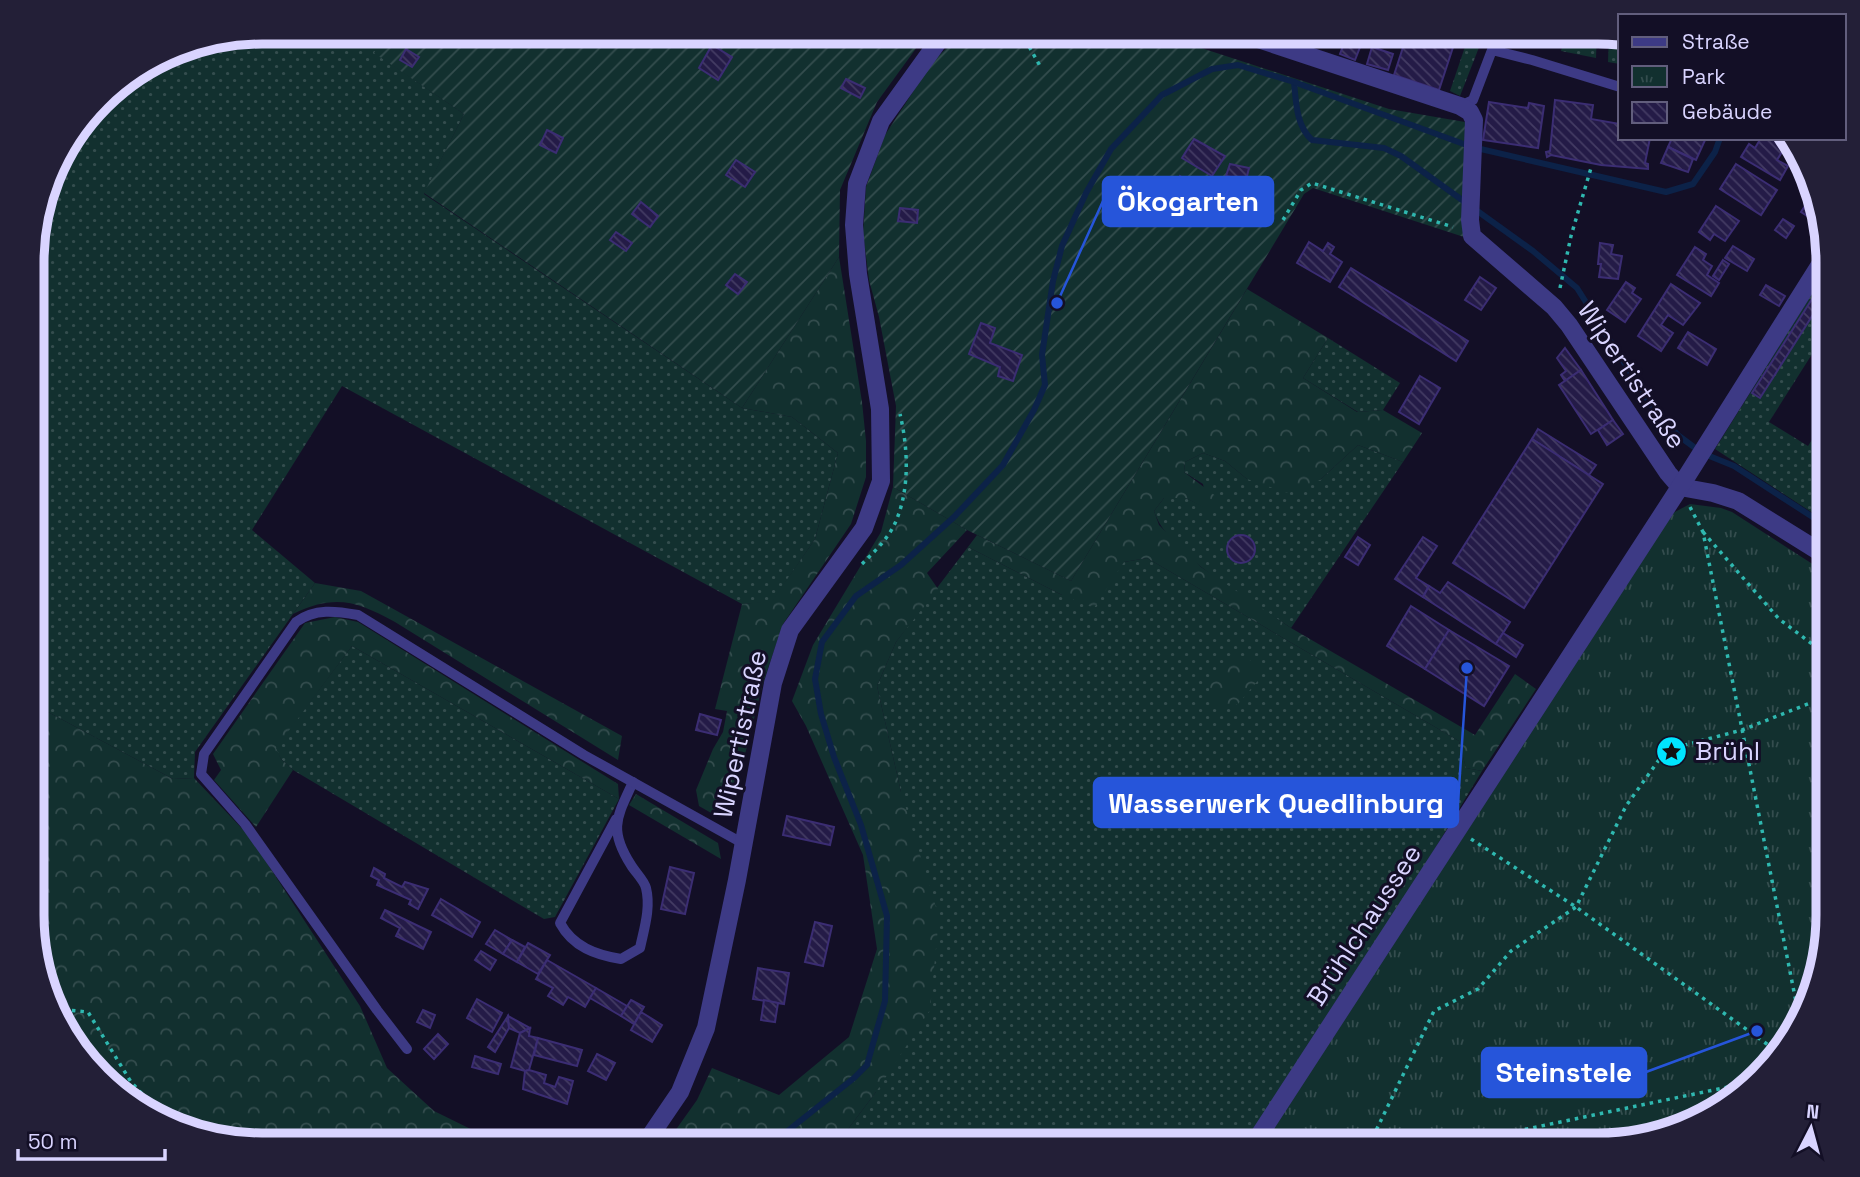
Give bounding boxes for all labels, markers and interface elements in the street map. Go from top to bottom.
legend [1618,14,1846,140]
text: Straße [1682,28,1750,55]
text: Park [1682,63,1726,90]
text: Gebäude [1682,98,1772,125]
callout: Ökogarten [1103,177,1273,226]
text: Ökogarten [1117,183,1259,219]
street label: Wipertistraße [1570,295,1694,455]
street label: Wipertistraße [706,647,774,821]
place icon: Brühl [1655,734,1689,768]
place label: Brühl [1695,734,1760,768]
callout: Wasserwerk Quedlinburg [1094,778,1458,827]
text: Wasserwerk Quedlinburg [1108,785,1444,821]
street label: Brühlchaussee [1299,838,1429,1012]
callout: Steinstele [1482,1048,1646,1097]
text: Steinstele [1496,1054,1632,1090]
north arrow [1776,1093,1846,1163]
text: N [1805,1098,1820,1125]
scale bar [18,1118,164,1162]
text: 50 m [28,1128,78,1155]

